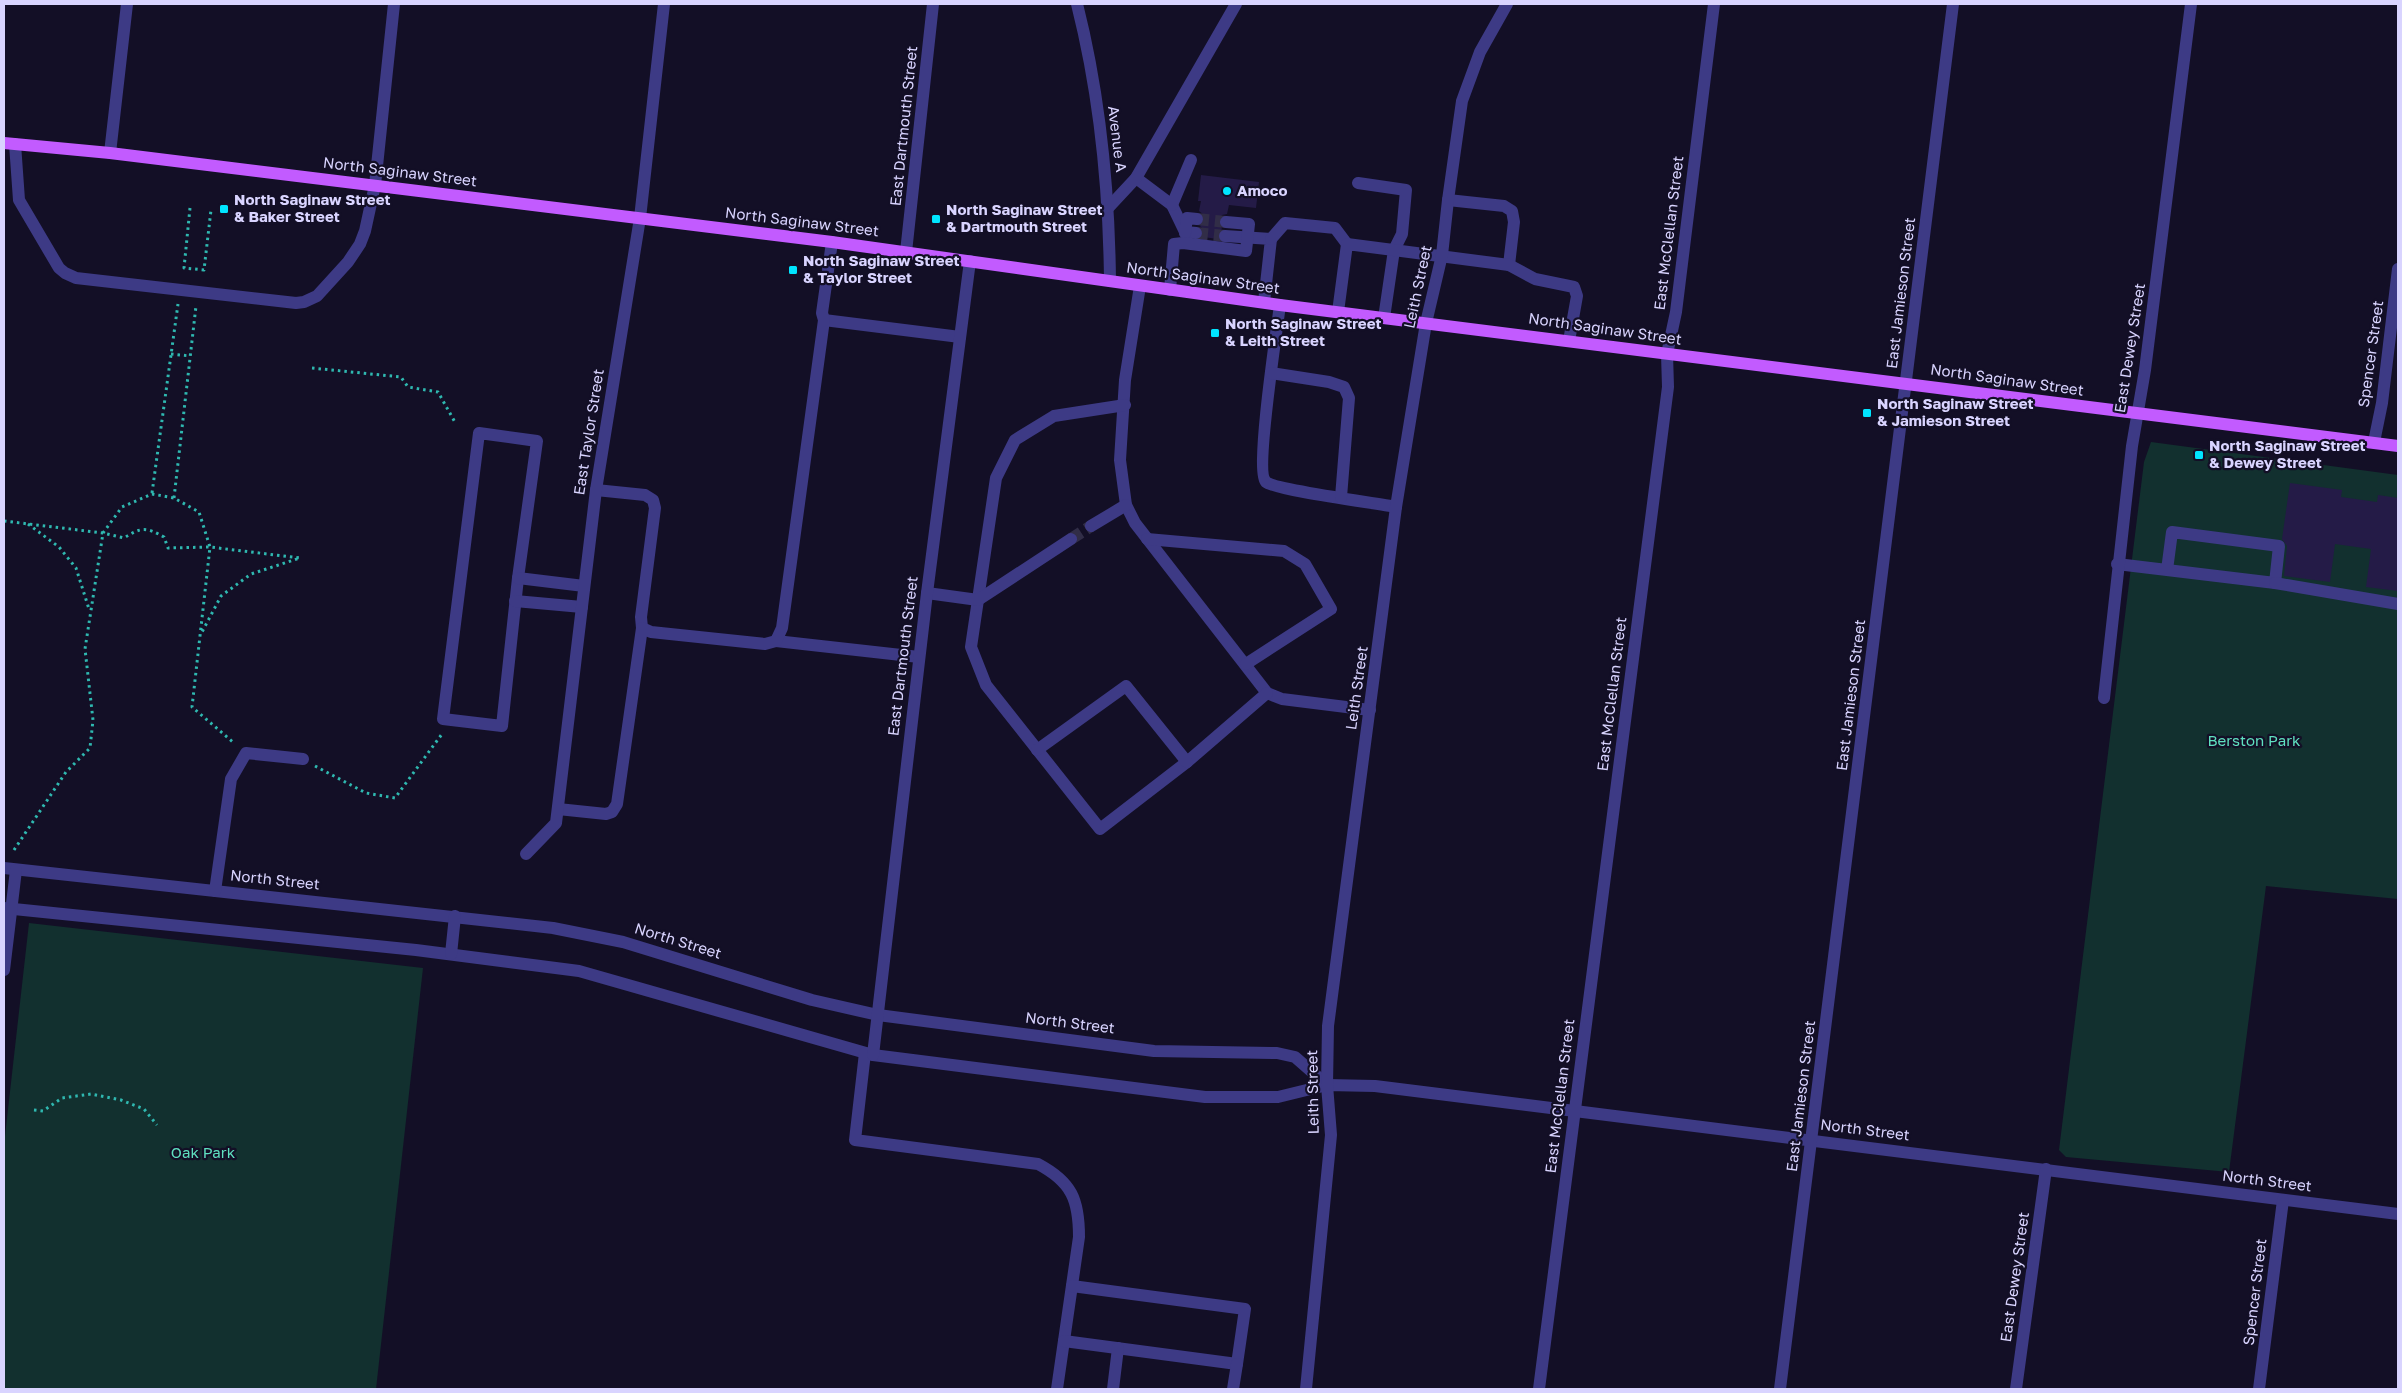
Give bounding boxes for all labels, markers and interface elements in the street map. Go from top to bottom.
street label: East Dartmouth Street [886,45,920,207]
street label: Avenue A [1105,105,1131,173]
street label: North Saginaw Street [322,153,478,189]
street label: East McClellan Street [1650,155,1686,311]
place label: Amoco [1237,181,1287,199]
marker: Amoco [1221,185,1233,197]
place label: North Saginaw Street & Baker Street [234,190,390,225]
place label: North Saginaw Street & Dartmouth Street [946,200,1102,235]
marker: North Saginaw Street & Baker Street [218,203,230,215]
street label: North Saginaw Street [724,203,880,239]
marker: North Saginaw Street & Dartmouth Street [930,213,942,225]
street label: East Jamieson Street [1882,216,1918,370]
street label: Leith Street [1399,244,1435,330]
place label: North Saginaw Street & Taylor Street [803,251,959,286]
street label: North Saginaw Street [1125,257,1281,297]
marker: North Saginaw Street & Taylor Street [787,264,799,276]
street label: East Dewey Street [2110,282,2148,414]
street label: Spencer Street [2354,299,2386,408]
street label: North Saginaw Street [1527,308,1683,348]
place label: North Saginaw Street & Leith Street [1225,314,1381,349]
marker: North Saginaw Street & Leith Street [1209,327,1221,339]
street label: North Saginaw Street [1929,359,2085,399]
street label: East Taylor Street [569,368,607,496]
place label: North Saginaw Street & Jamieson Street [1877,394,2033,429]
marker: North Saginaw Street & Jamieson Street [1861,407,1873,419]
place label: North Saginaw Street & Dewey Street [2209,436,2365,471]
marker: North Saginaw Street & Dewey Street [2193,449,2205,461]
street label: East Dartmouth Street [883,575,921,737]
street label: East McClellan Street [1593,616,1629,772]
street label: East Jamieson Street [1832,618,1868,772]
street label: Leith Street [1341,645,1371,731]
park label: Berston Park [2207,731,2301,749]
street label: North Street [229,865,321,893]
street label: North Street [633,918,724,962]
street label: North Street [1024,1008,1116,1036]
street label: East McClellan Street [1541,1018,1577,1174]
street label: East Jamieson Street [1782,1019,1818,1173]
street label: Leith Street [1302,1050,1322,1134]
street label: North Street [1819,1115,1911,1143]
park label: Oak Park [171,1143,236,1161]
street label: North Street [2221,1166,2313,1194]
street label: East Dewey Street [1996,1211,2032,1343]
street label: Spencer Street [2239,1237,2269,1346]

